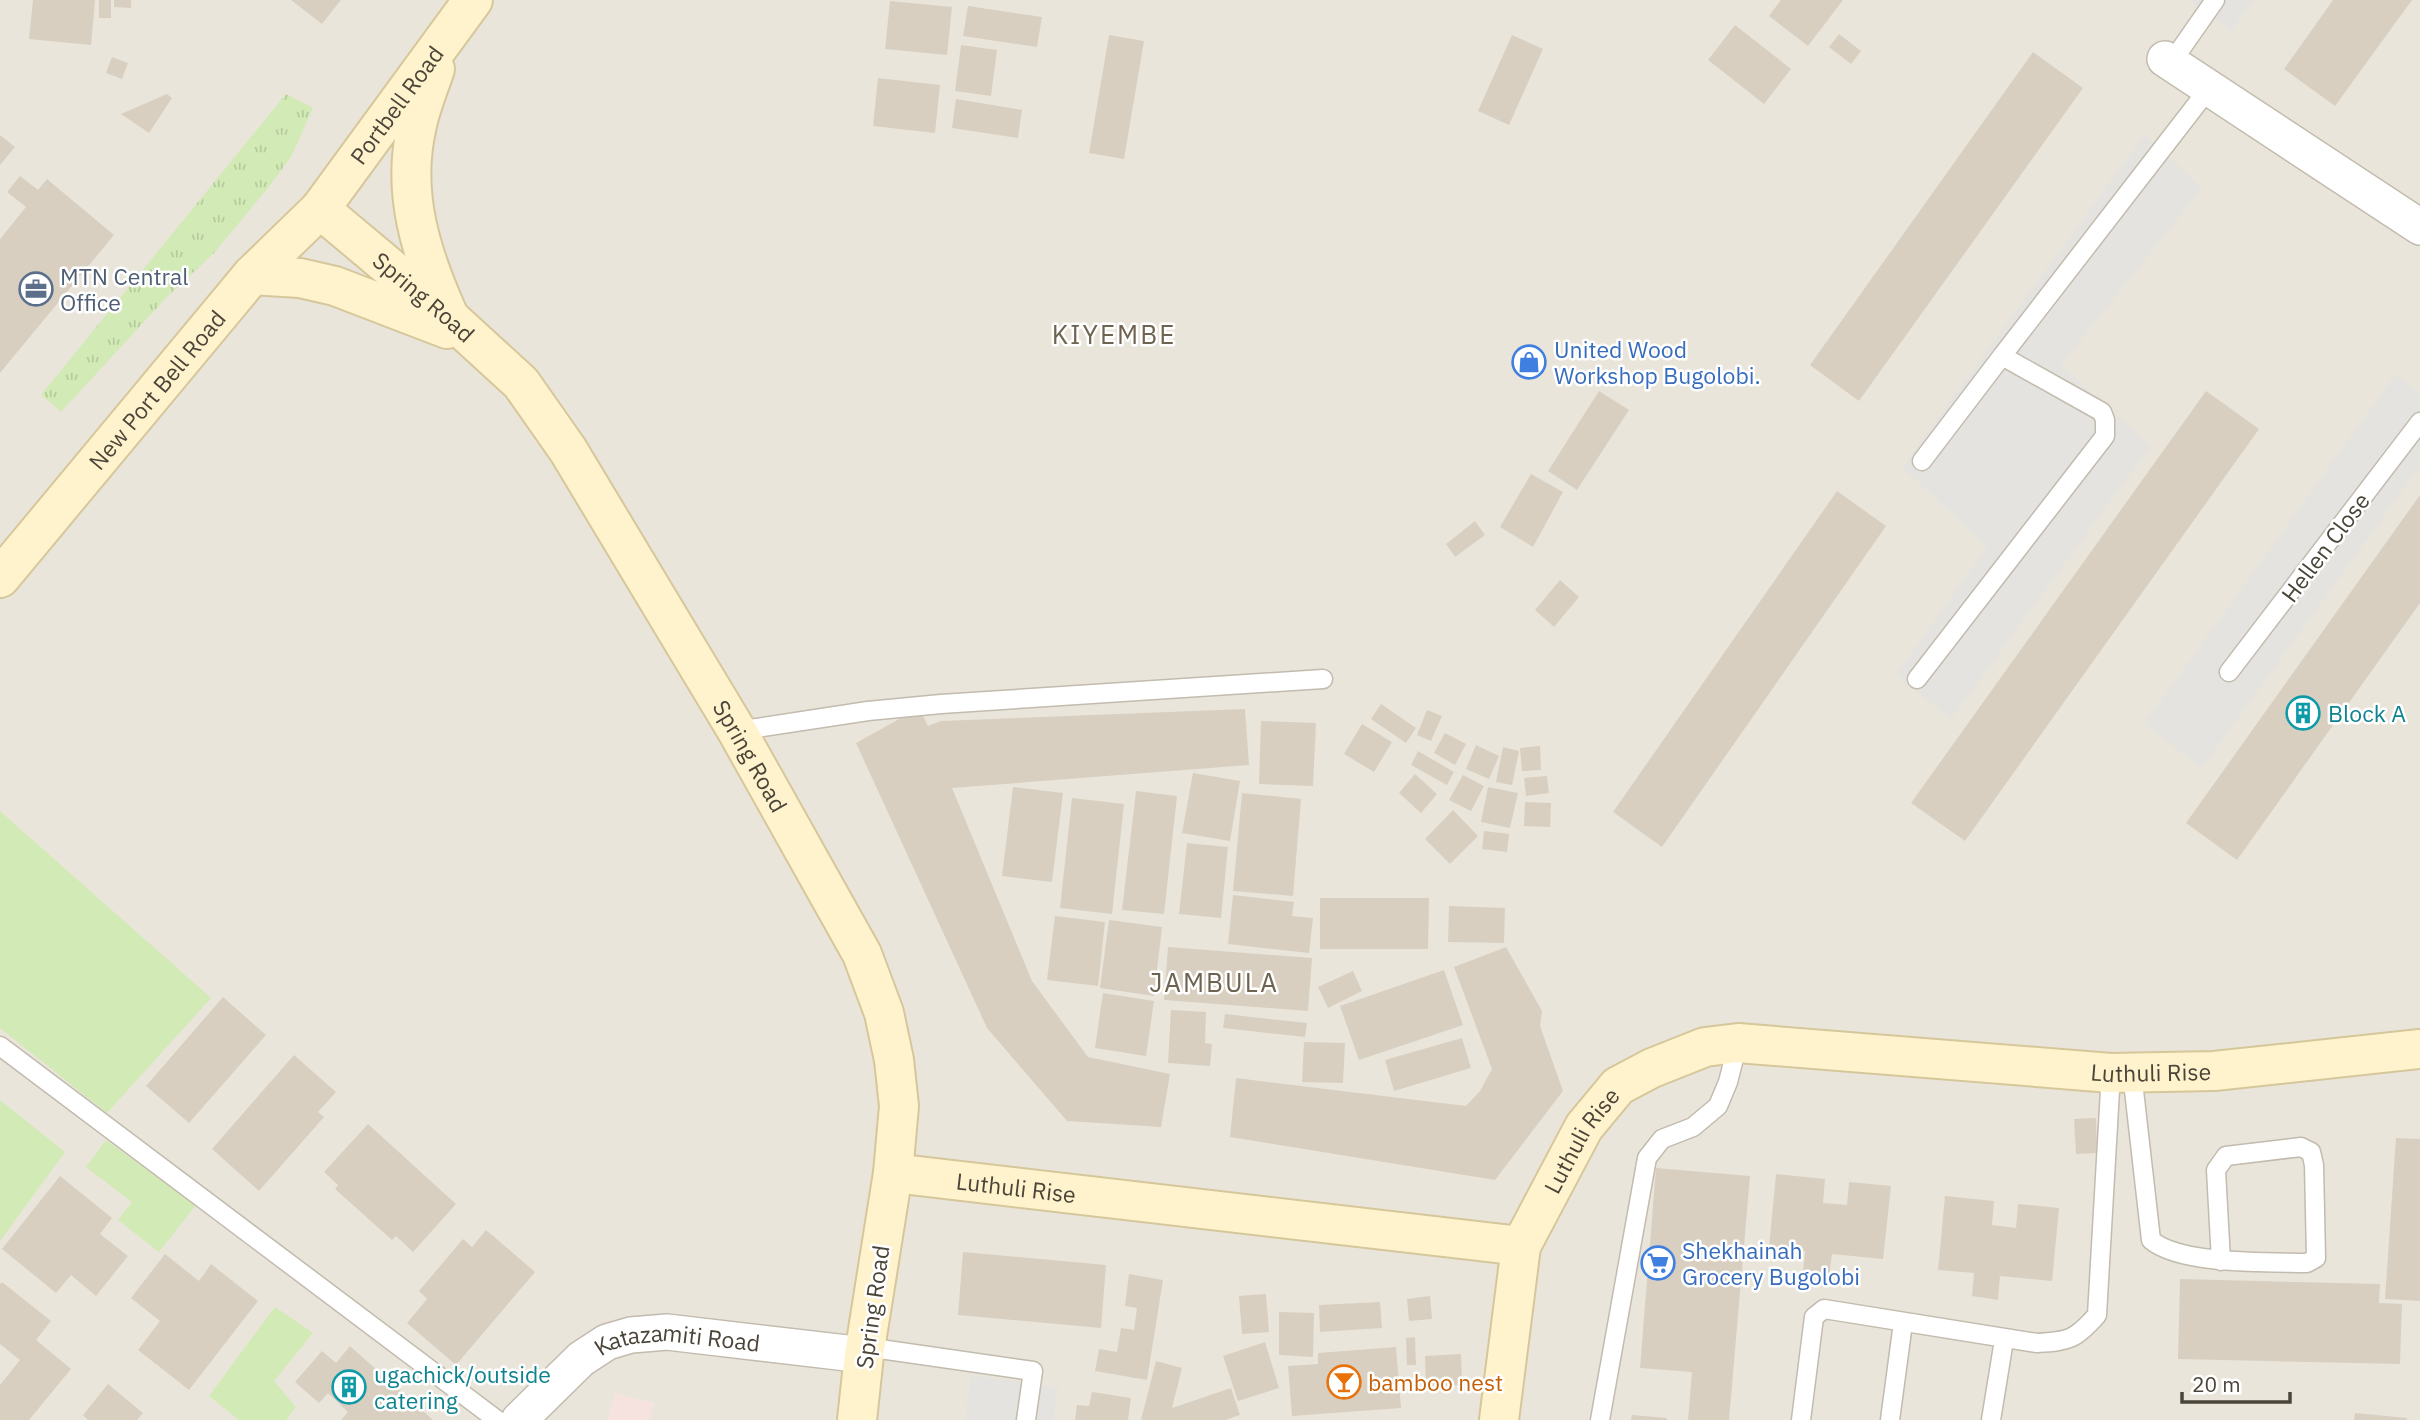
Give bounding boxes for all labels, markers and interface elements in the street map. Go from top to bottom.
street label: Portbell Road [343,40,450,170]
street label: Spring Road [367,245,481,348]
place label: MTN Central Office [60,261,188,317]
office icon: MTN Central Office [17,270,55,308]
street label: New Port Bell Road [82,304,232,476]
district label: KIYEMBE [1052,317,1176,351]
place label: United Wood Workshop Bugolobi. [1554,334,1761,390]
shop icon: United Wood Workshop Bugolobi. [1510,343,1548,381]
street label: Hellen Close [2274,486,2376,608]
street label: Spring Road [707,694,794,817]
building icon: Block A [2284,694,2322,732]
place label: Block A [2328,698,2406,728]
district label: JAMBULA [1149,965,1279,999]
street label: Luthuli Rise [2090,1056,2211,1088]
street label: Luthuli Rise [1537,1081,1626,1199]
street label: Luthuli Rise [955,1165,1078,1209]
place label: Shekhainah Grocery Bugolobi [1682,1235,1860,1291]
street label: Spring Road [848,1243,896,1371]
supermarket icon: Shekhainah Grocery Bugolobi [1639,1244,1677,1282]
street label: Katazamiti Road [588,1317,762,1362]
place label: ugachick/outside catering [374,1359,551,1415]
scale bar [2182,1360,2290,1404]
bar icon: bamboo nest [1325,1363,1363,1401]
place label: bamboo nest [1368,1367,1503,1397]
building icon: ugachick/outside catering [330,1368,368,1406]
text: 20 m [2192,1370,2241,1398]

